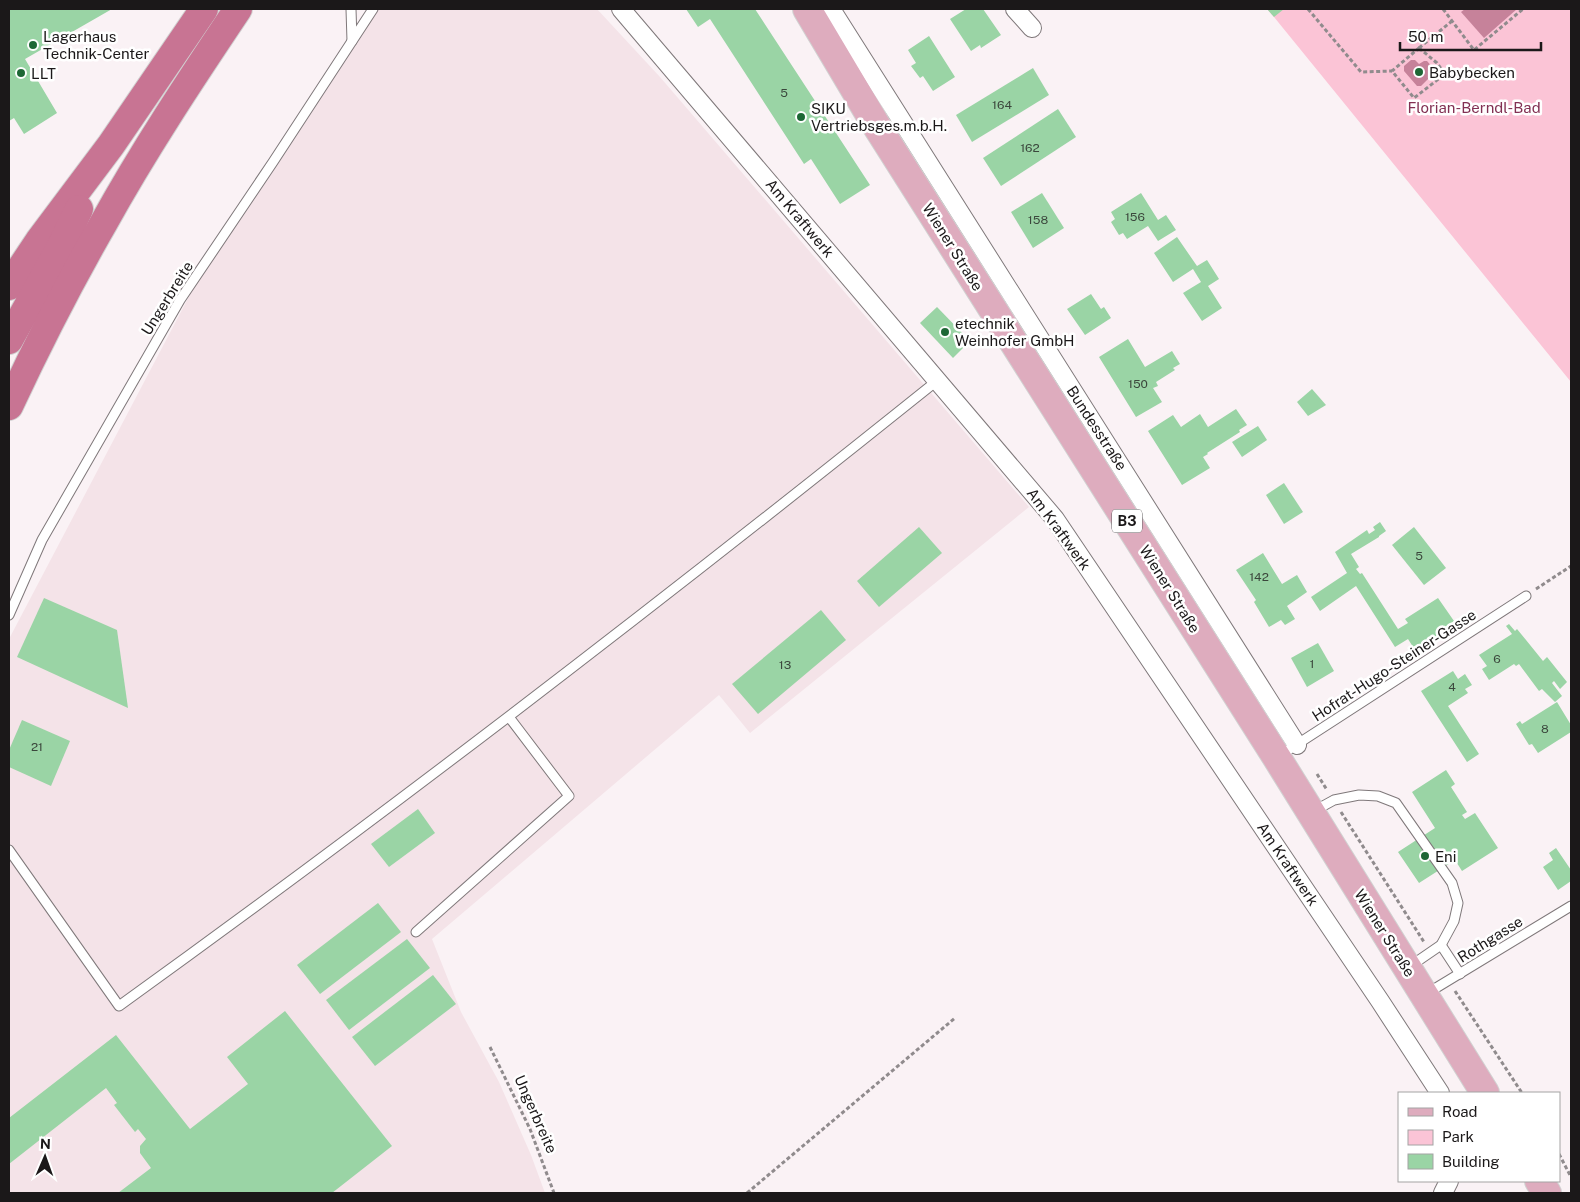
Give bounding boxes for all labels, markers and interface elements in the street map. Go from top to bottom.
scale bar [1400,20,1541,52]
place label: Lagerhaus Technik-Center [43,28,149,62]
text: 50 m [1408,28,1443,45]
marker: Lagerhaus Technik-Center [27,39,39,51]
place label: Babybecken [1429,64,1515,81]
place label: LLT [31,65,56,82]
marker: Babybecken [1413,66,1425,78]
marker: LLT [15,67,27,79]
house number: 5 [780,86,788,100]
house number: 164 [992,98,1012,112]
park label: Florian-Berndl-Bad [1407,99,1541,116]
place label: SIKU Vertriebsges.m.b.H. [811,100,947,134]
marker: SIKU Vertriebsges.m.b.H. [795,111,807,123]
house number: 162 [1020,141,1040,155]
street label: Am Kraftwerk [762,175,838,261]
street label: Wiener Straße [919,200,987,294]
house number: 156 [1125,210,1145,224]
house number: 158 [1028,213,1048,227]
street label: Ungerbreite [138,258,196,338]
place label: etechnik Weinhofer GmbH [955,315,1075,349]
marker: etechnik Weinhofer GmbH [939,326,951,338]
house number: 150 [1128,377,1148,391]
street label: Bundesstraße [1063,383,1131,473]
street label: Am Kraftwerk [1024,485,1094,573]
road number: B3 [1112,510,1142,532]
street label: Wiener Straße [1136,542,1204,636]
house number: 5 [1415,549,1423,563]
house number: 142 [1249,570,1269,584]
street label: Hofrat-Hugo-Steiner-Gasse [1309,606,1479,724]
house number: 6 [1493,652,1501,666]
house number: 1 [1310,657,1314,671]
house number: 13 [779,658,791,672]
house number: 4 [1448,680,1456,694]
house number: 8 [1541,722,1549,736]
house number: 21 [31,740,43,754]
street label: Am Kraftwerk [1254,819,1322,909]
place label: Eni [1435,848,1456,865]
marker: Eni [1419,850,1431,862]
street label: Wiener Straße [1351,886,1419,980]
street label: Rothgasse [1454,912,1526,966]
street label: Ungerbreite [511,1072,561,1156]
legend [1398,1092,1560,1182]
text: Road [1442,1103,1478,1120]
text: Park [1442,1128,1474,1145]
north arrow [20,1132,70,1182]
text: N [40,1136,51,1152]
text: Building [1442,1153,1500,1170]

